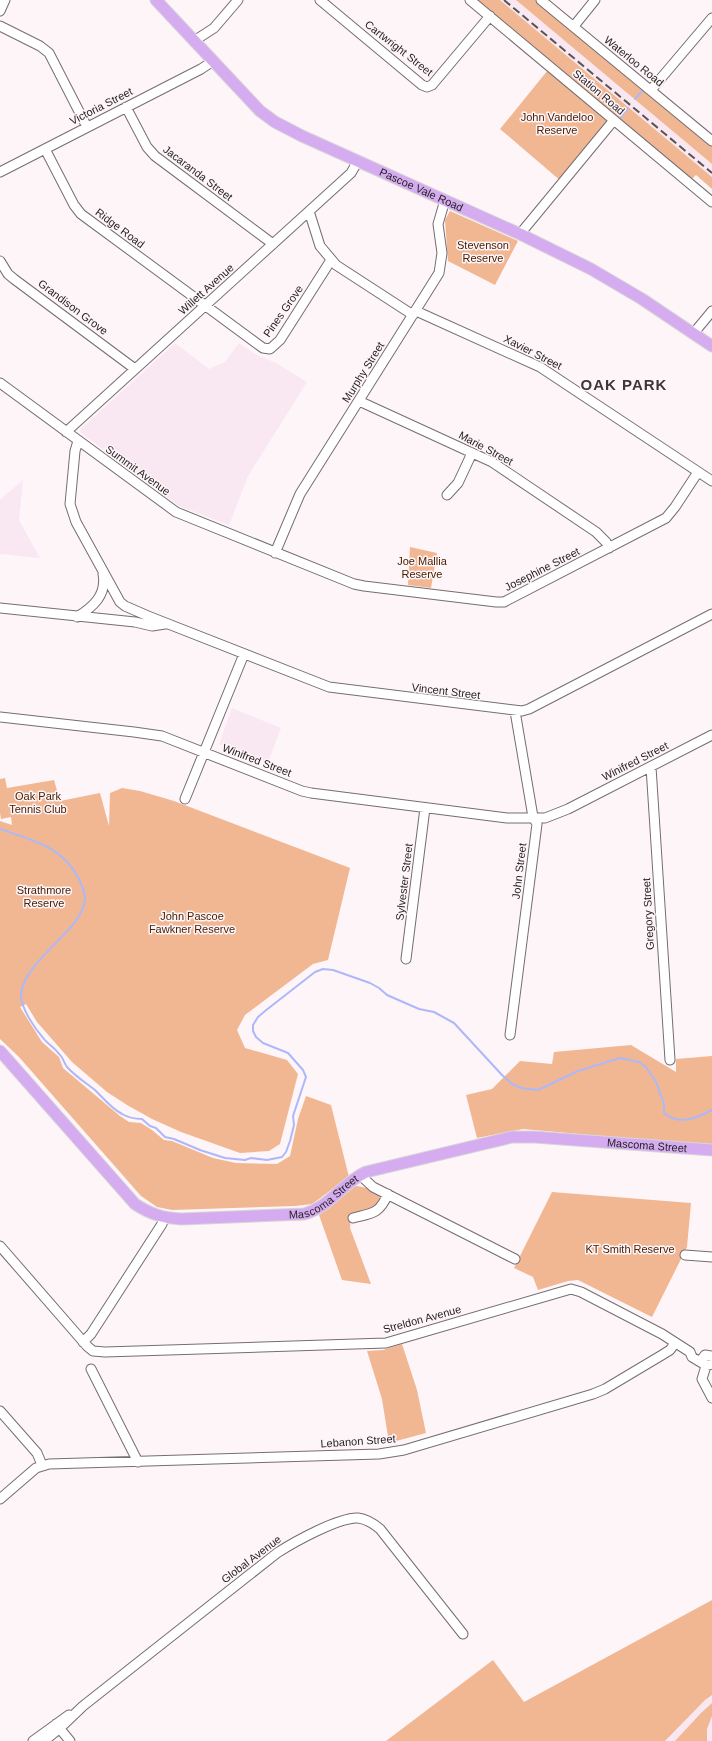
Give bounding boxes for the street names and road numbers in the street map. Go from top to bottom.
street label: Cartwright Street [363,18,435,78]
street label: Waterloo Road [602,33,666,89]
street label: Station Road [571,67,627,117]
street label: Victoria Street [68,85,134,127]
street label: Jacaranda Street [161,143,235,203]
street label: Pascoe Vale Road [378,166,465,214]
street label: Ridge Road [93,206,147,250]
street label: Willett Avenue [176,261,236,317]
street label: Grandison Grove [36,277,110,337]
street label: Pines Grove [261,283,305,339]
street label: Xavier Street [502,332,564,372]
street label: Murphy Street [340,340,386,404]
street label: Marie Street [457,429,515,467]
street label: Summit Avenue [103,443,173,497]
street label: Josephine Street [502,545,582,593]
street label: Vincent Street [411,681,481,701]
street label: Winifred Street [600,739,670,783]
street label: Winifred Street [221,741,293,779]
street label: John Street [510,842,528,900]
street label: Sylvester Street [393,843,415,921]
street label: Gregory Street [640,878,656,950]
street label: Mascoma Street [607,1136,687,1154]
street label: Mascoma Street [289,1172,360,1221]
street label: Streldon Avenue [382,1303,462,1335]
street label: Lebanon Street [320,1432,396,1450]
street label: Global Avenue [219,1533,283,1585]

